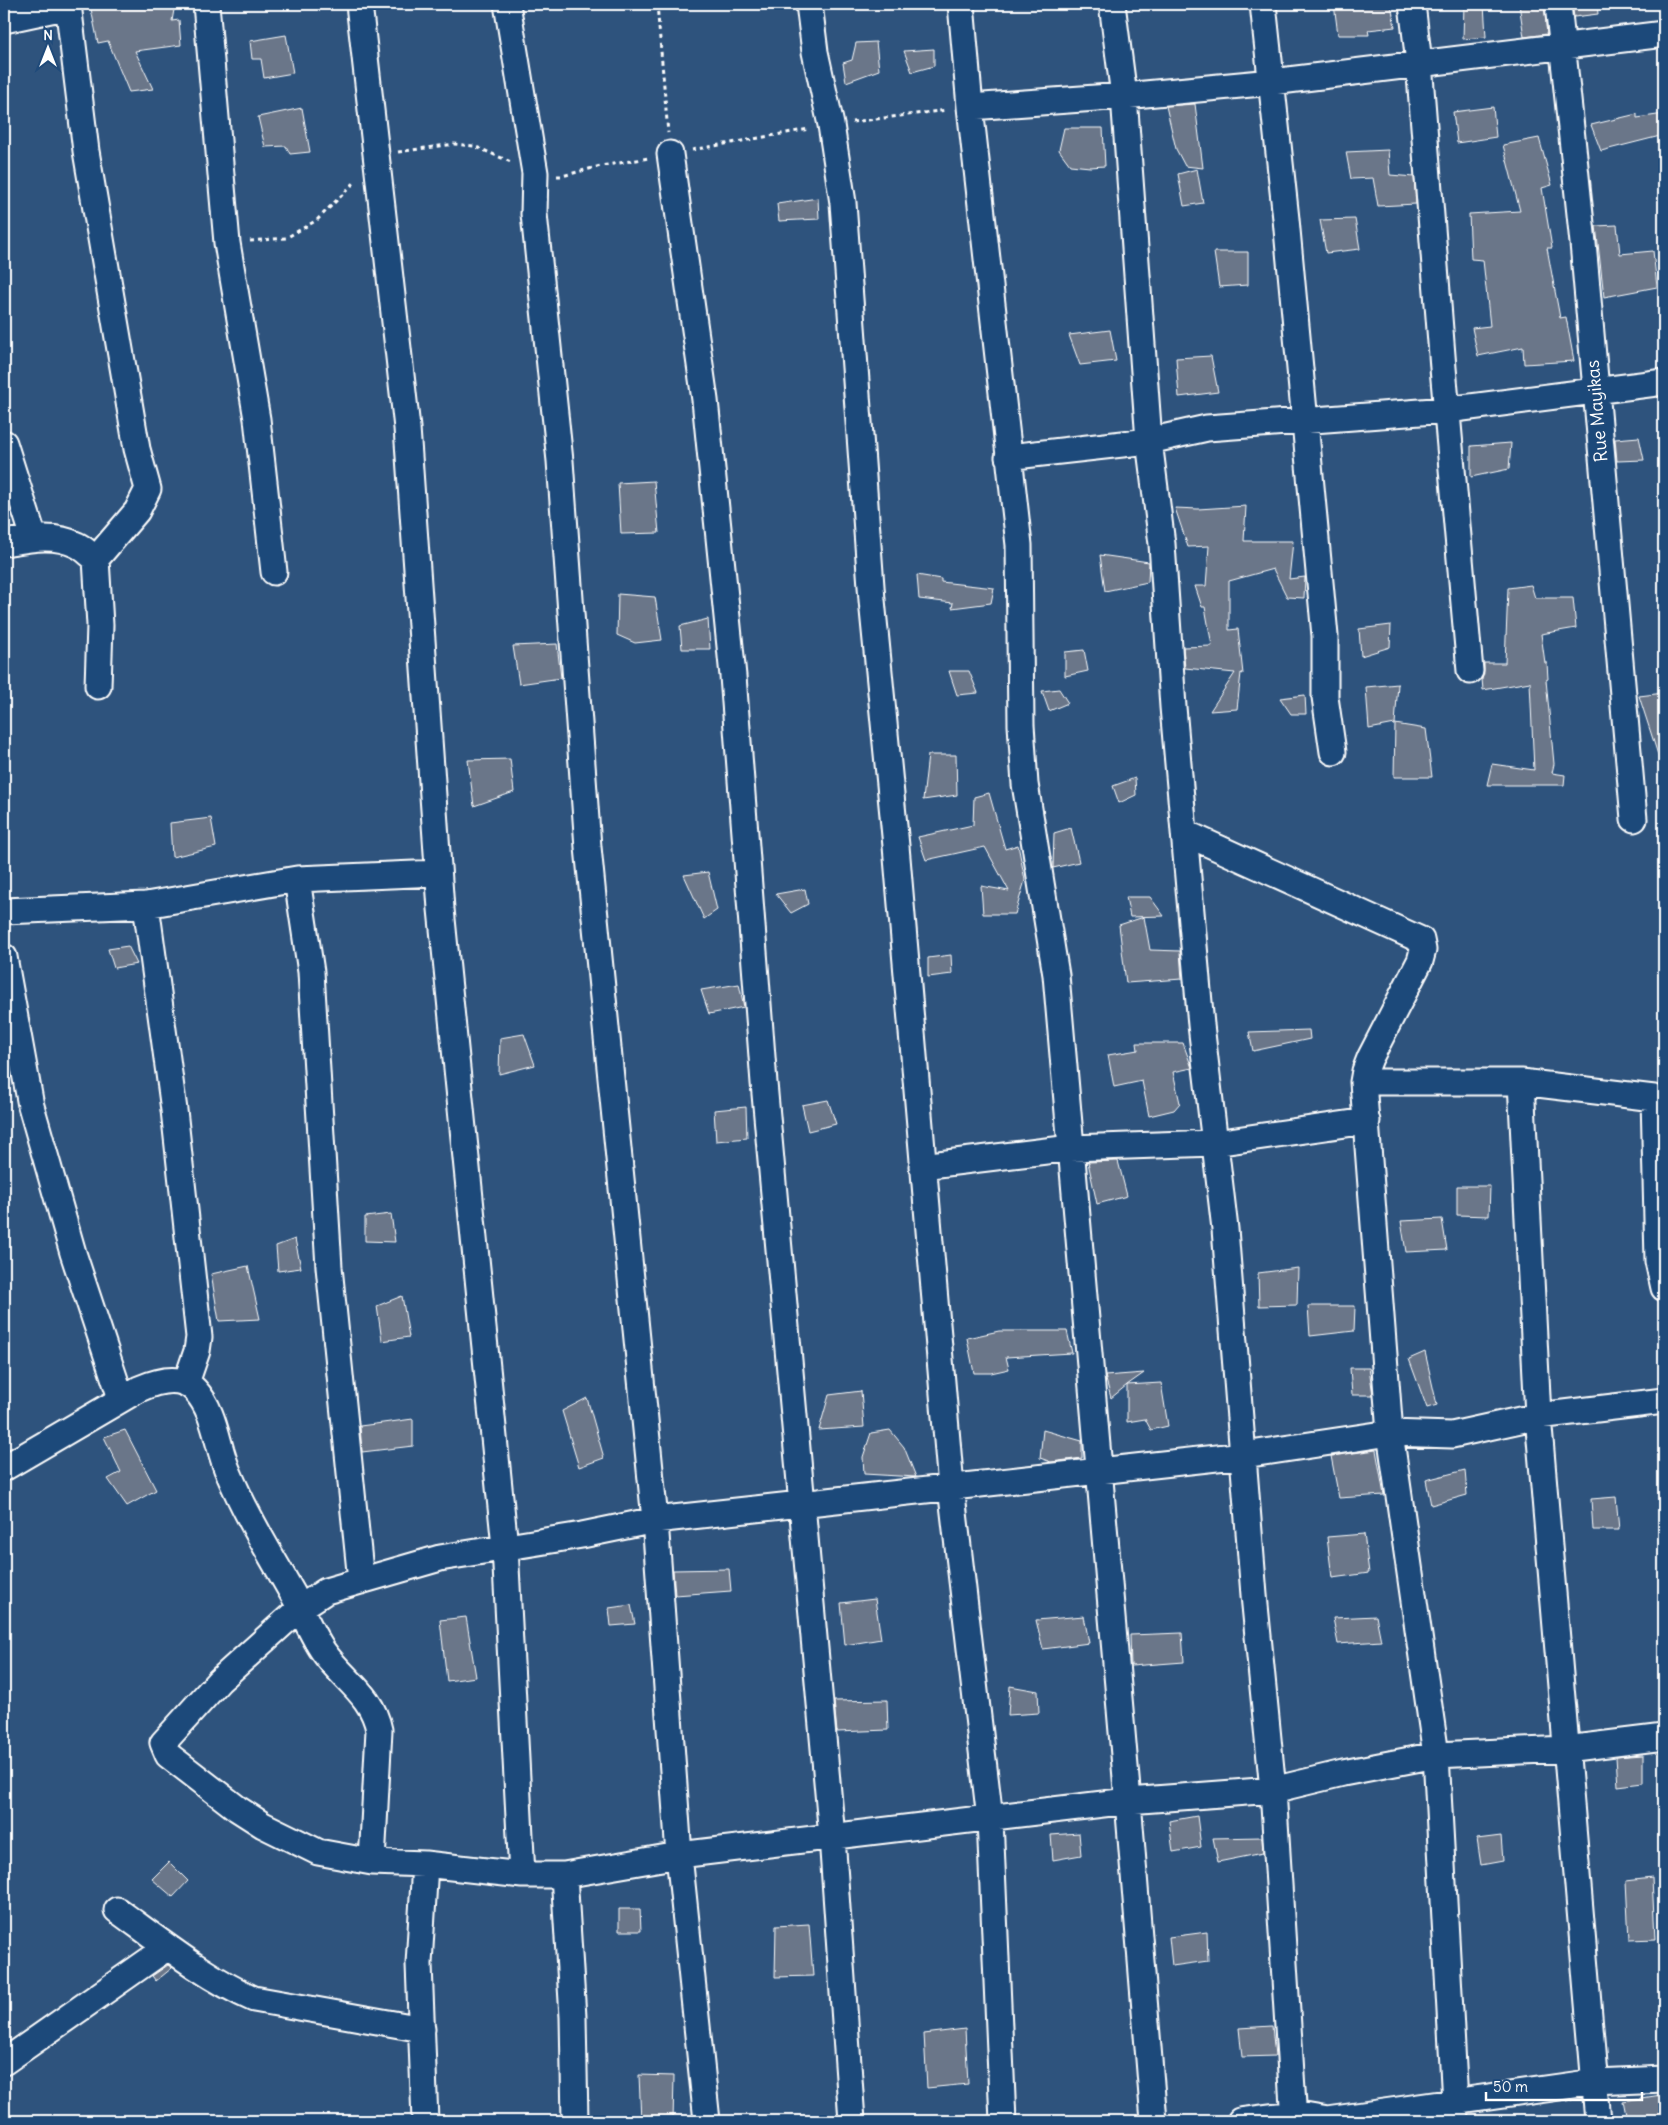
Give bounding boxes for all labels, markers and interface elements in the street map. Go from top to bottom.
north arrow [22,22,72,72]
text: N [43,26,53,44]
street label: Rue Mayikas [1581,359,1612,463]
scale bar [1486,2070,1642,2102]
text: 50 m [1493,2077,1528,2096]

